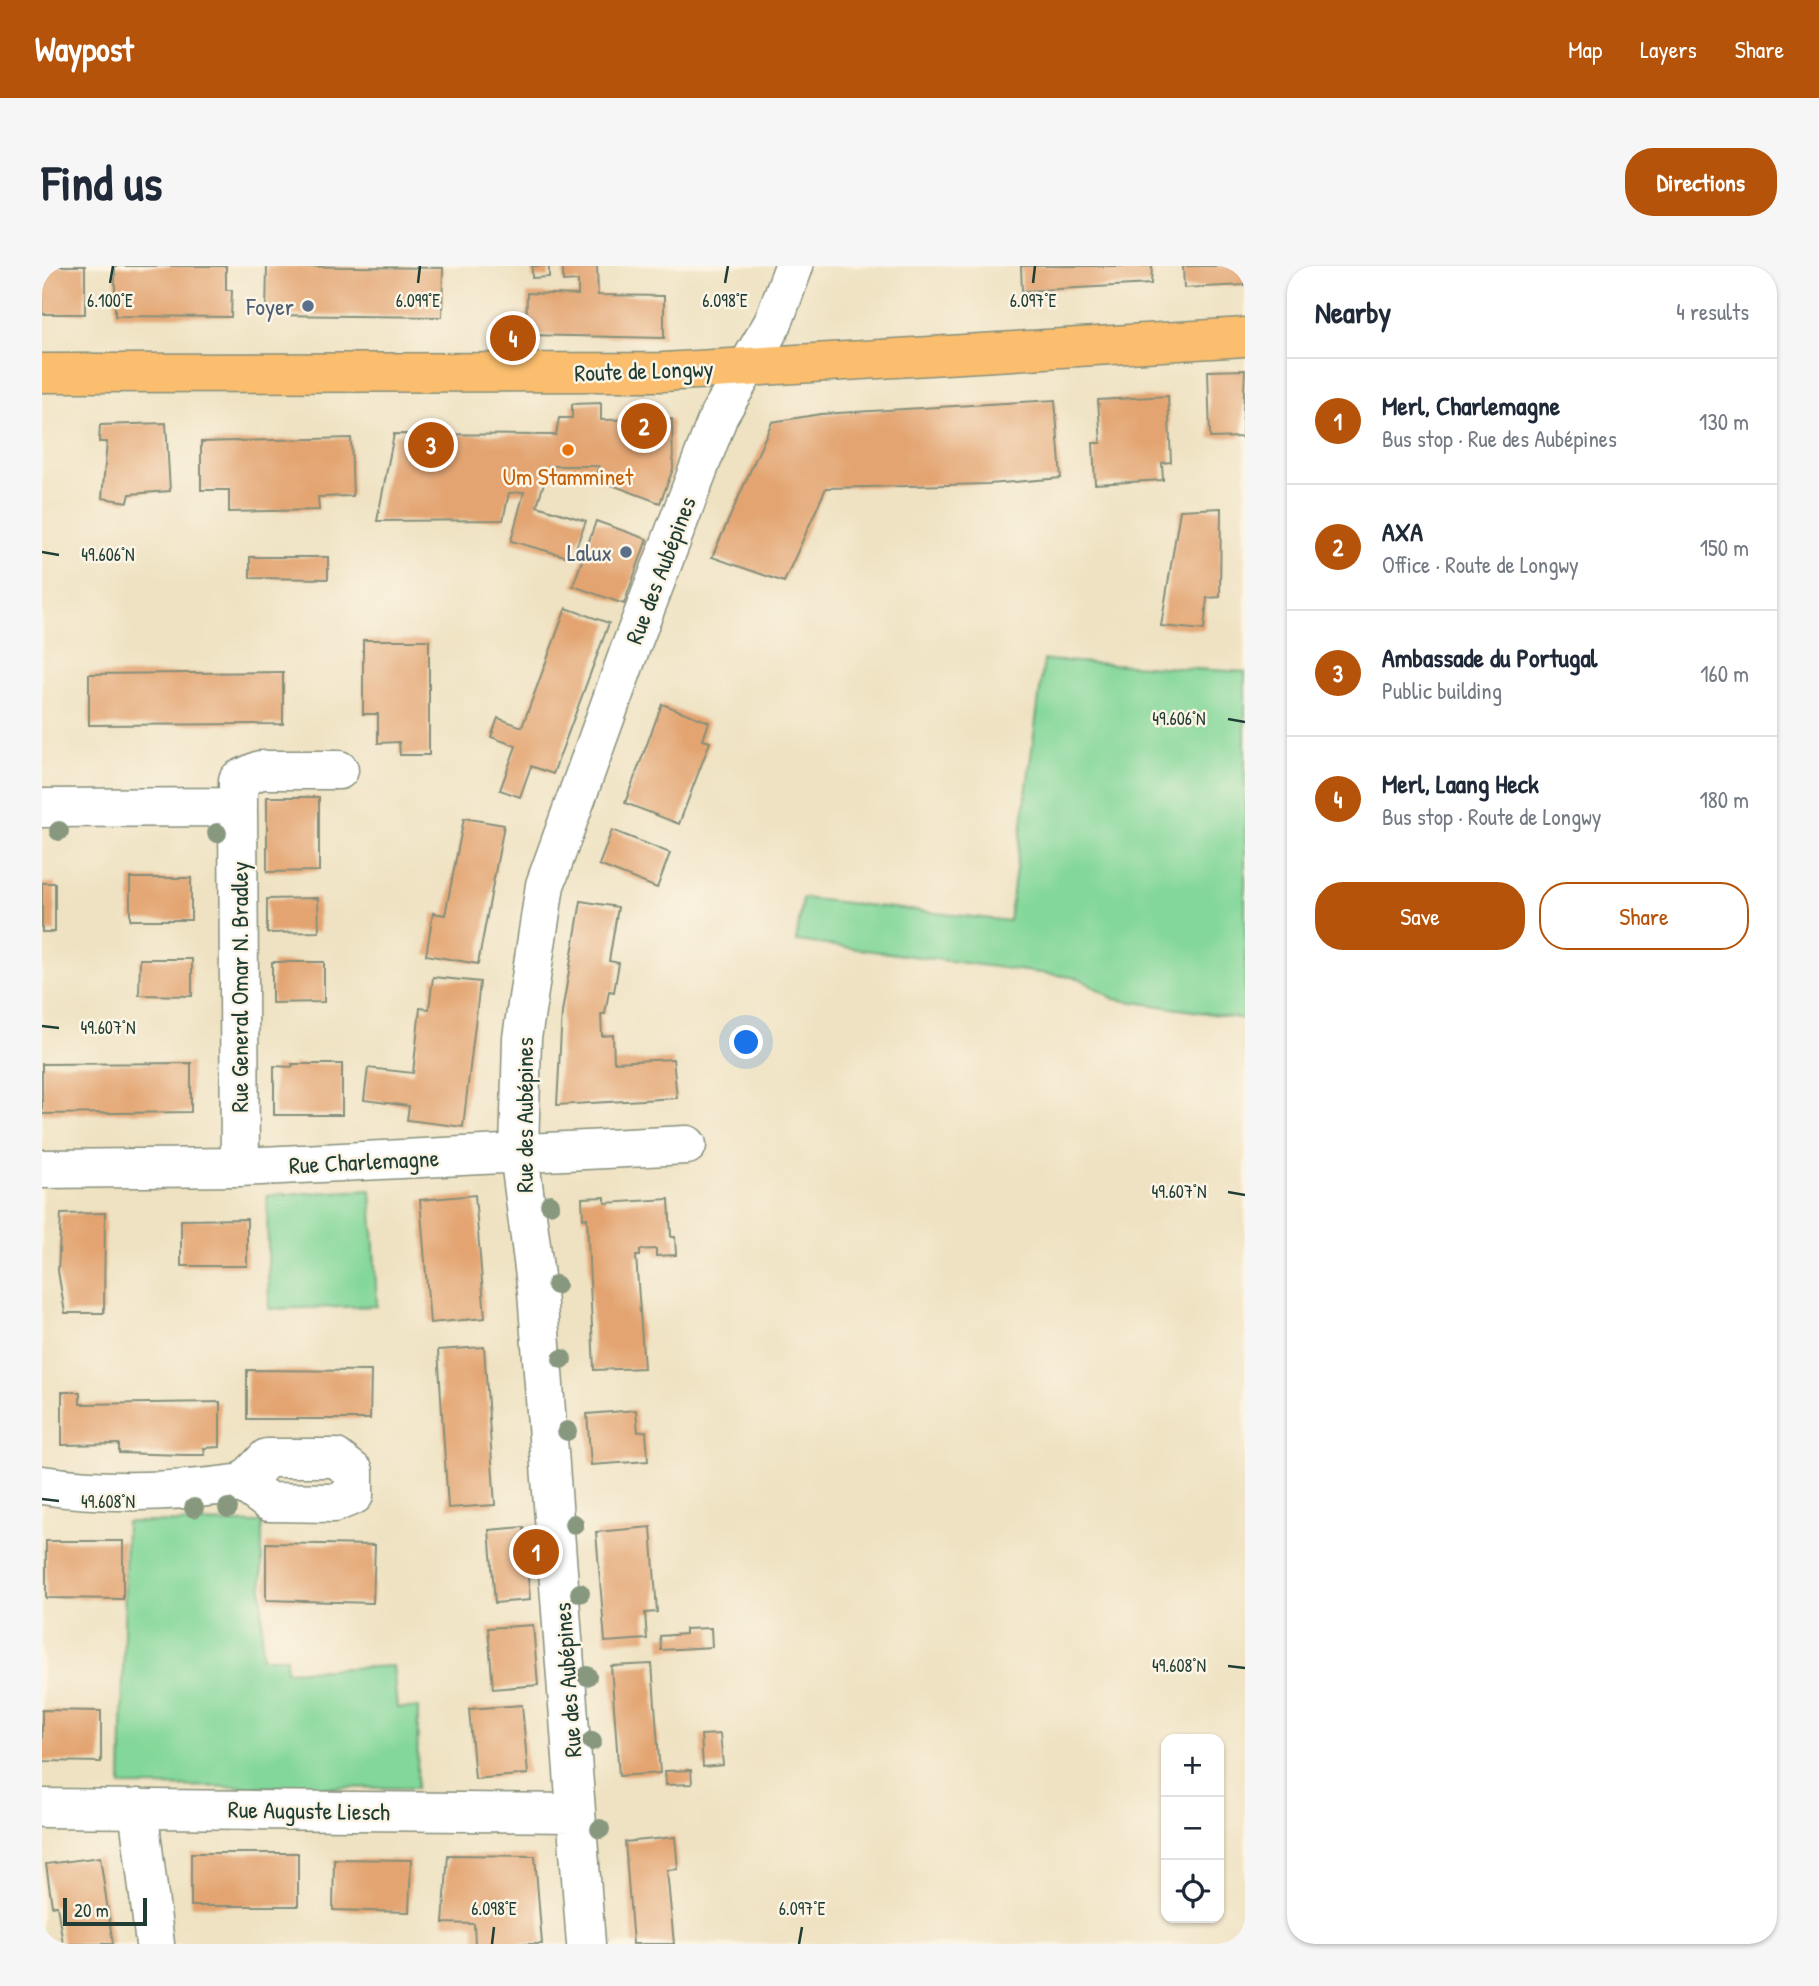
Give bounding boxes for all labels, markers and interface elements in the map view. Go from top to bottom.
text: Waypost [35,27,134,71]
text: Map [1568,33,1602,65]
text: Layers [1640,33,1697,65]
text: Share [1735,33,1784,65]
button: Directions [1625,148,1777,216]
text: Find us [42,149,162,215]
text: 6.100°E [87,288,133,313]
text: 6.099°E [396,288,440,313]
text: 6.098°E [702,288,748,313]
text: 6.097°E [1010,288,1056,313]
place label: Foyer [245,290,294,322]
text: Nearby [1315,292,1391,332]
text: 4 results [1676,296,1749,327]
marker: Foyer [300,298,316,314]
pin: 4 [490,312,536,364]
street label: Route de Longwy [574,352,714,388]
text: Merl, Charlemagne [1382,388,1560,423]
pin: 2 [621,400,667,452]
text: 1 [1334,406,1342,437]
text: 130 m [1699,406,1749,437]
pin: 3 [408,419,454,471]
text: Bus stop · Rue des Aubépines [1382,423,1617,454]
marker: Um Stamminet [560,442,576,458]
place label: Um Stamminet [503,460,634,492]
street label: Rue des Aubépines [617,492,703,648]
text: AXA [1382,514,1423,549]
text: 2 [1333,532,1343,563]
text: 150 m [1700,532,1749,563]
place label: Lalux [567,536,612,568]
text: 49.606°N [81,542,135,567]
marker: Lalux [618,544,634,560]
text: Office · Route de Longwy [1382,549,1579,580]
text: Ambassade du Portugal [1382,640,1598,675]
text: 3 [1333,658,1343,689]
text: 160 m [1700,658,1749,689]
text: Public building [1382,675,1502,706]
text: 49.606°N [1152,706,1206,731]
text: Merl, Laang Heck [1382,766,1539,801]
text: 4 [1334,784,1342,815]
text: 180 m [1699,784,1749,815]
text: Bus stop · Route de Longwy [1382,801,1602,832]
street label: Rue General Omar N. Bradley [223,861,255,1113]
button: Save [1315,882,1525,950]
button: Share [1539,882,1749,950]
text: 49.607°N [80,1015,136,1040]
your location [729,1025,763,1059]
street label: Rue des Aubépines [508,1037,540,1193]
street label: Rue Charlemagne [288,1141,440,1181]
text: 49.607°N [1151,1179,1207,1204]
text: 49.608°N [81,1489,135,1514]
pin: 1 [513,1526,559,1578]
street label: Rue des Aubépines [546,1601,588,1759]
text: 49.608°N [1152,1653,1206,1678]
map controls [1161,1734,1224,1923]
button: + [1161,1734,1224,1797]
street label: Rue Auguste Liesch [228,1793,390,1827]
button: − [1161,1797,1224,1860]
button: locate [1161,1860,1224,1923]
scale bar [63,1895,147,1927]
text: 6.098°E [471,1896,517,1921]
text: 6.097°E [779,1896,825,1921]
text: 20 m [74,1897,109,1923]

